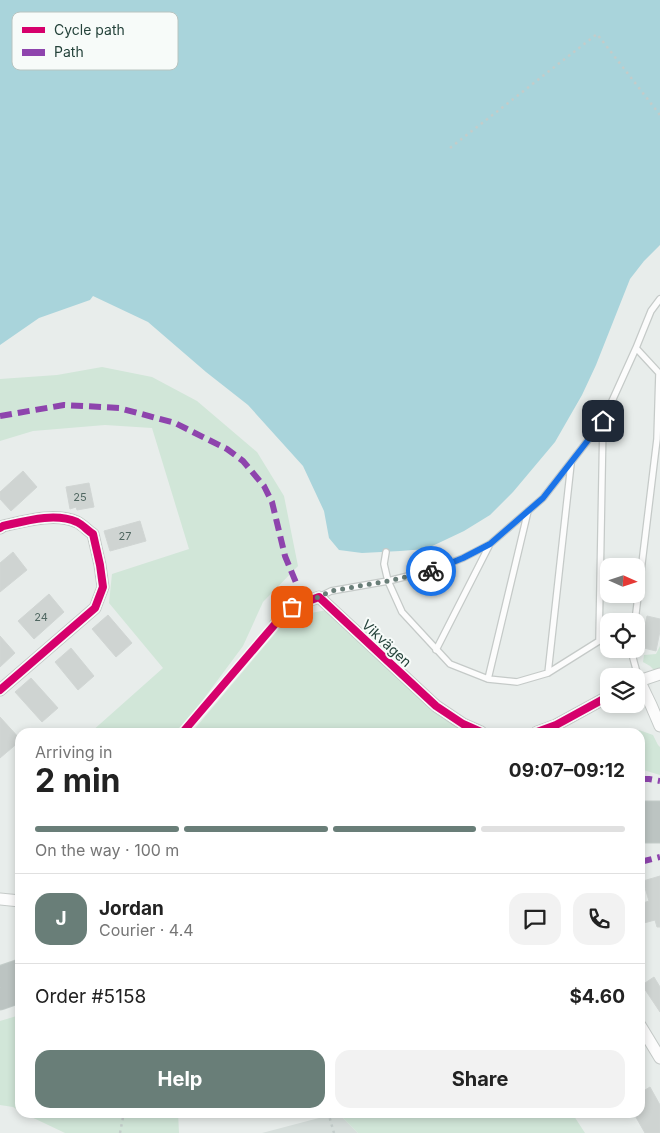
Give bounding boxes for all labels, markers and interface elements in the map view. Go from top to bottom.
legend [12,12,178,70]
text: Cycle path [54,21,125,38]
text: Path [54,43,84,60]
pin [582,400,624,442]
icon: home [589,407,617,435]
house number: 25 [73,490,87,504]
house number: 27 [119,529,131,543]
courier [406,546,456,596]
icon: bike [417,557,445,585]
north arrow [600,558,645,602]
map controls [600,558,645,713]
pin [271,586,313,628]
icon: bag [278,593,306,621]
house number: 24 [34,610,48,624]
button: locate [600,613,645,658]
street label: Vikvägen [359,616,415,670]
button: layers [600,668,645,713]
text: Arriving in [35,742,112,762]
text: 09:07–09:12 [509,759,625,782]
text: 2 min [35,761,121,800]
text: On the way · 100 m [35,840,179,860]
button: chat [509,893,561,945]
button: phone [573,893,625,945]
text: Jordan [99,897,164,920]
text: J [55,907,67,930]
text: Courier · 4.4 [99,920,194,940]
text: Order #5158 [35,985,146,1008]
text: $4.60 [569,985,625,1008]
button: Help [35,1050,325,1108]
button: Share [335,1050,625,1108]

